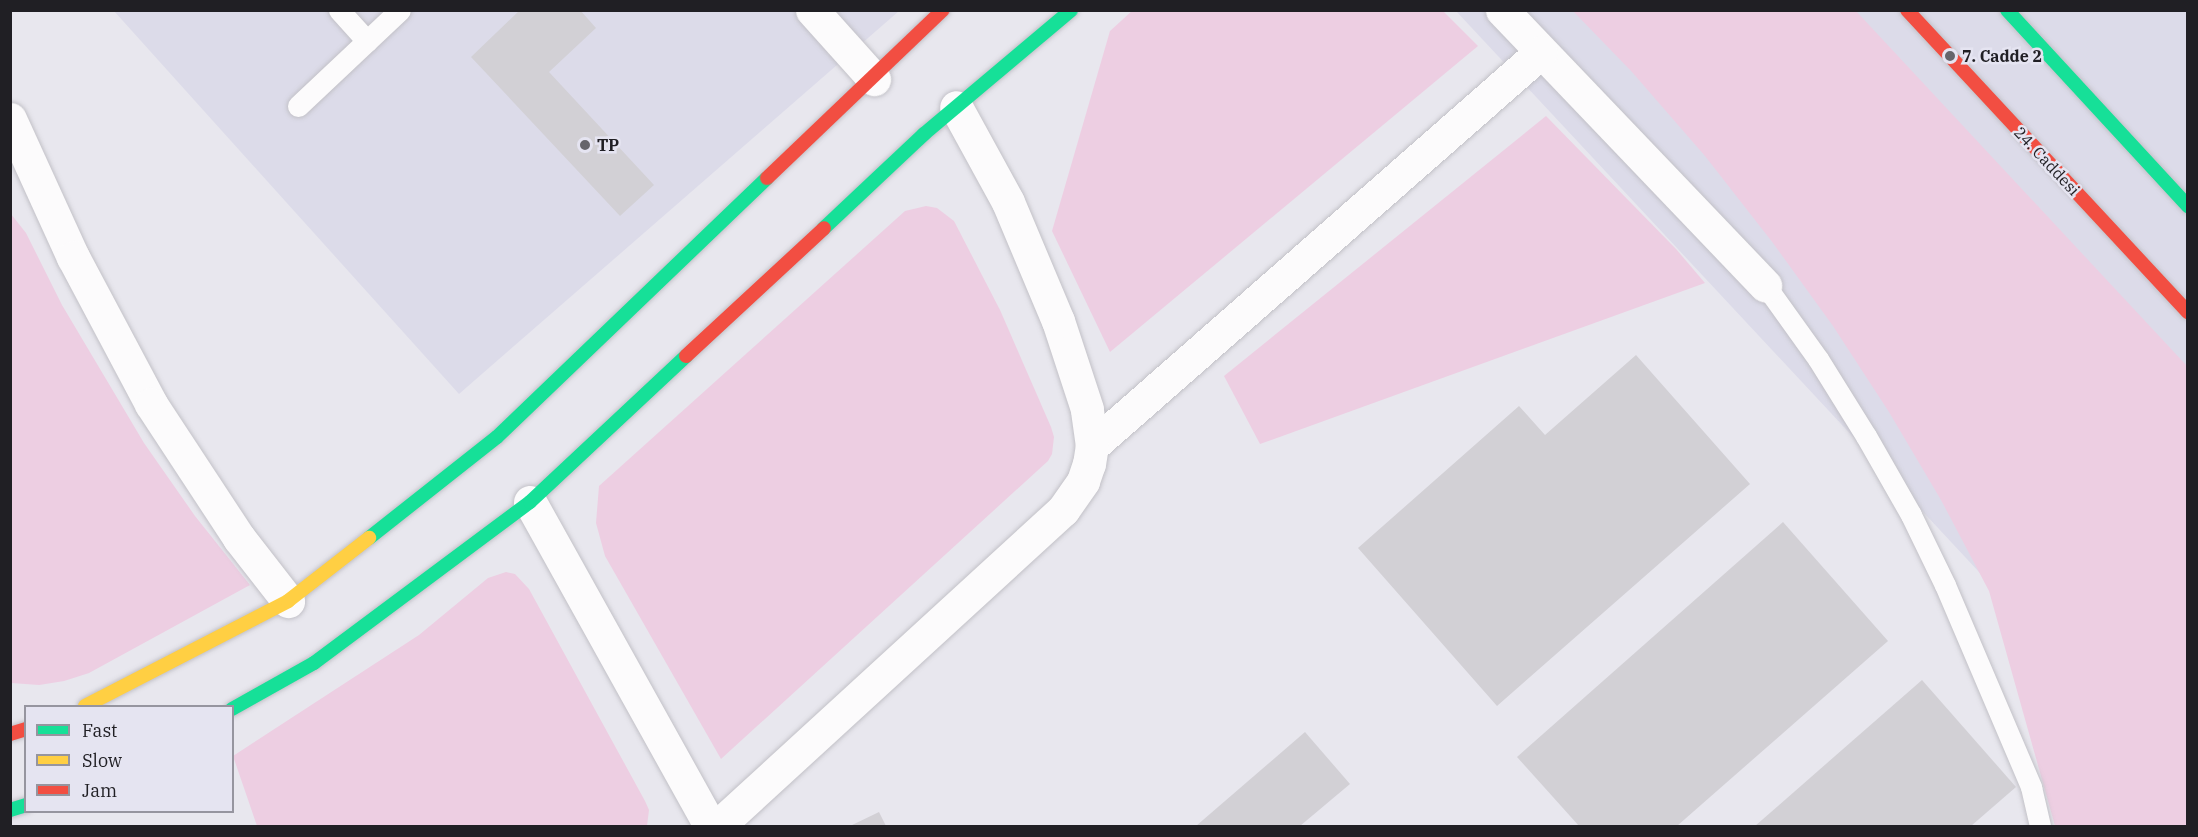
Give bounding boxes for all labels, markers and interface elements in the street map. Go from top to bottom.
place label: 7. Cadde 2 [1962,46,2042,66]
marker: 7. Cadde 2 [1943,49,1957,63]
street label: 24. Caddesi [2010,123,2084,199]
place label: TP [597,135,619,155]
marker: TP [578,138,592,152]
legend [24,705,234,813]
text: Fast [82,719,117,742]
text: Slow [82,749,122,772]
text: Jam [82,779,117,802]

